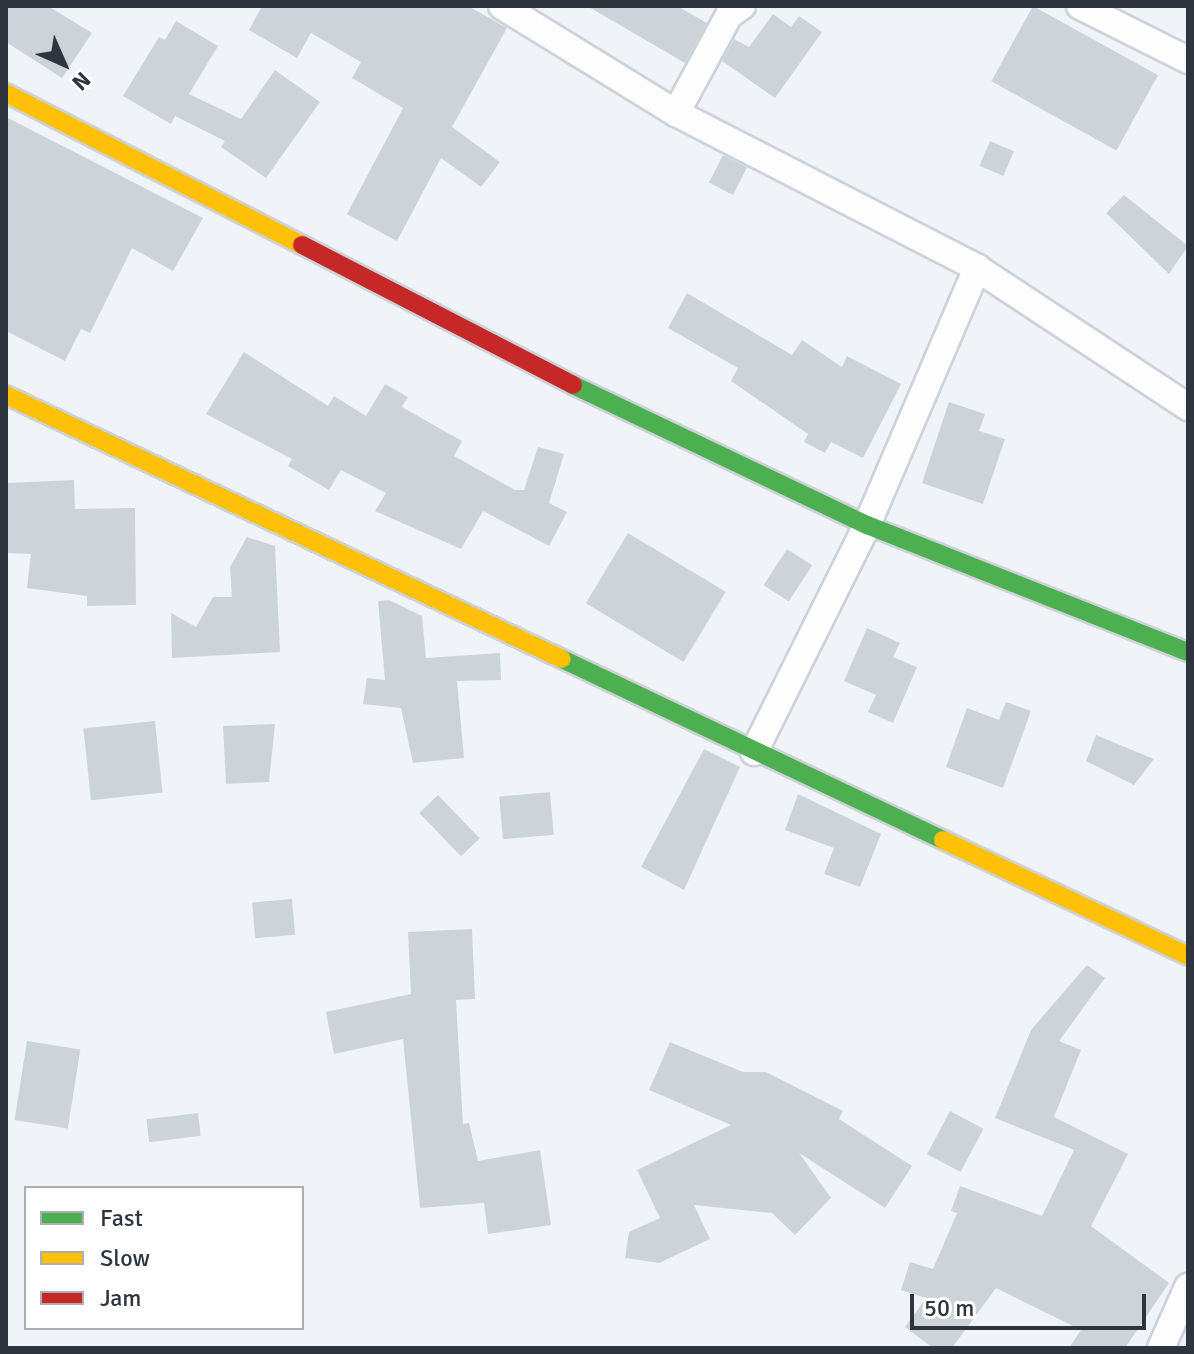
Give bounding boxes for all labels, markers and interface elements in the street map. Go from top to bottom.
north arrow [24,24,104,104]
text: N [66,66,96,96]
legend [24,1186,304,1330]
text: Fast [100,1203,143,1233]
text: Slow [100,1243,150,1273]
scale bar [914,1278,1150,1328]
text: Jam [100,1283,141,1313]
text: 50 m [924,1293,974,1323]

